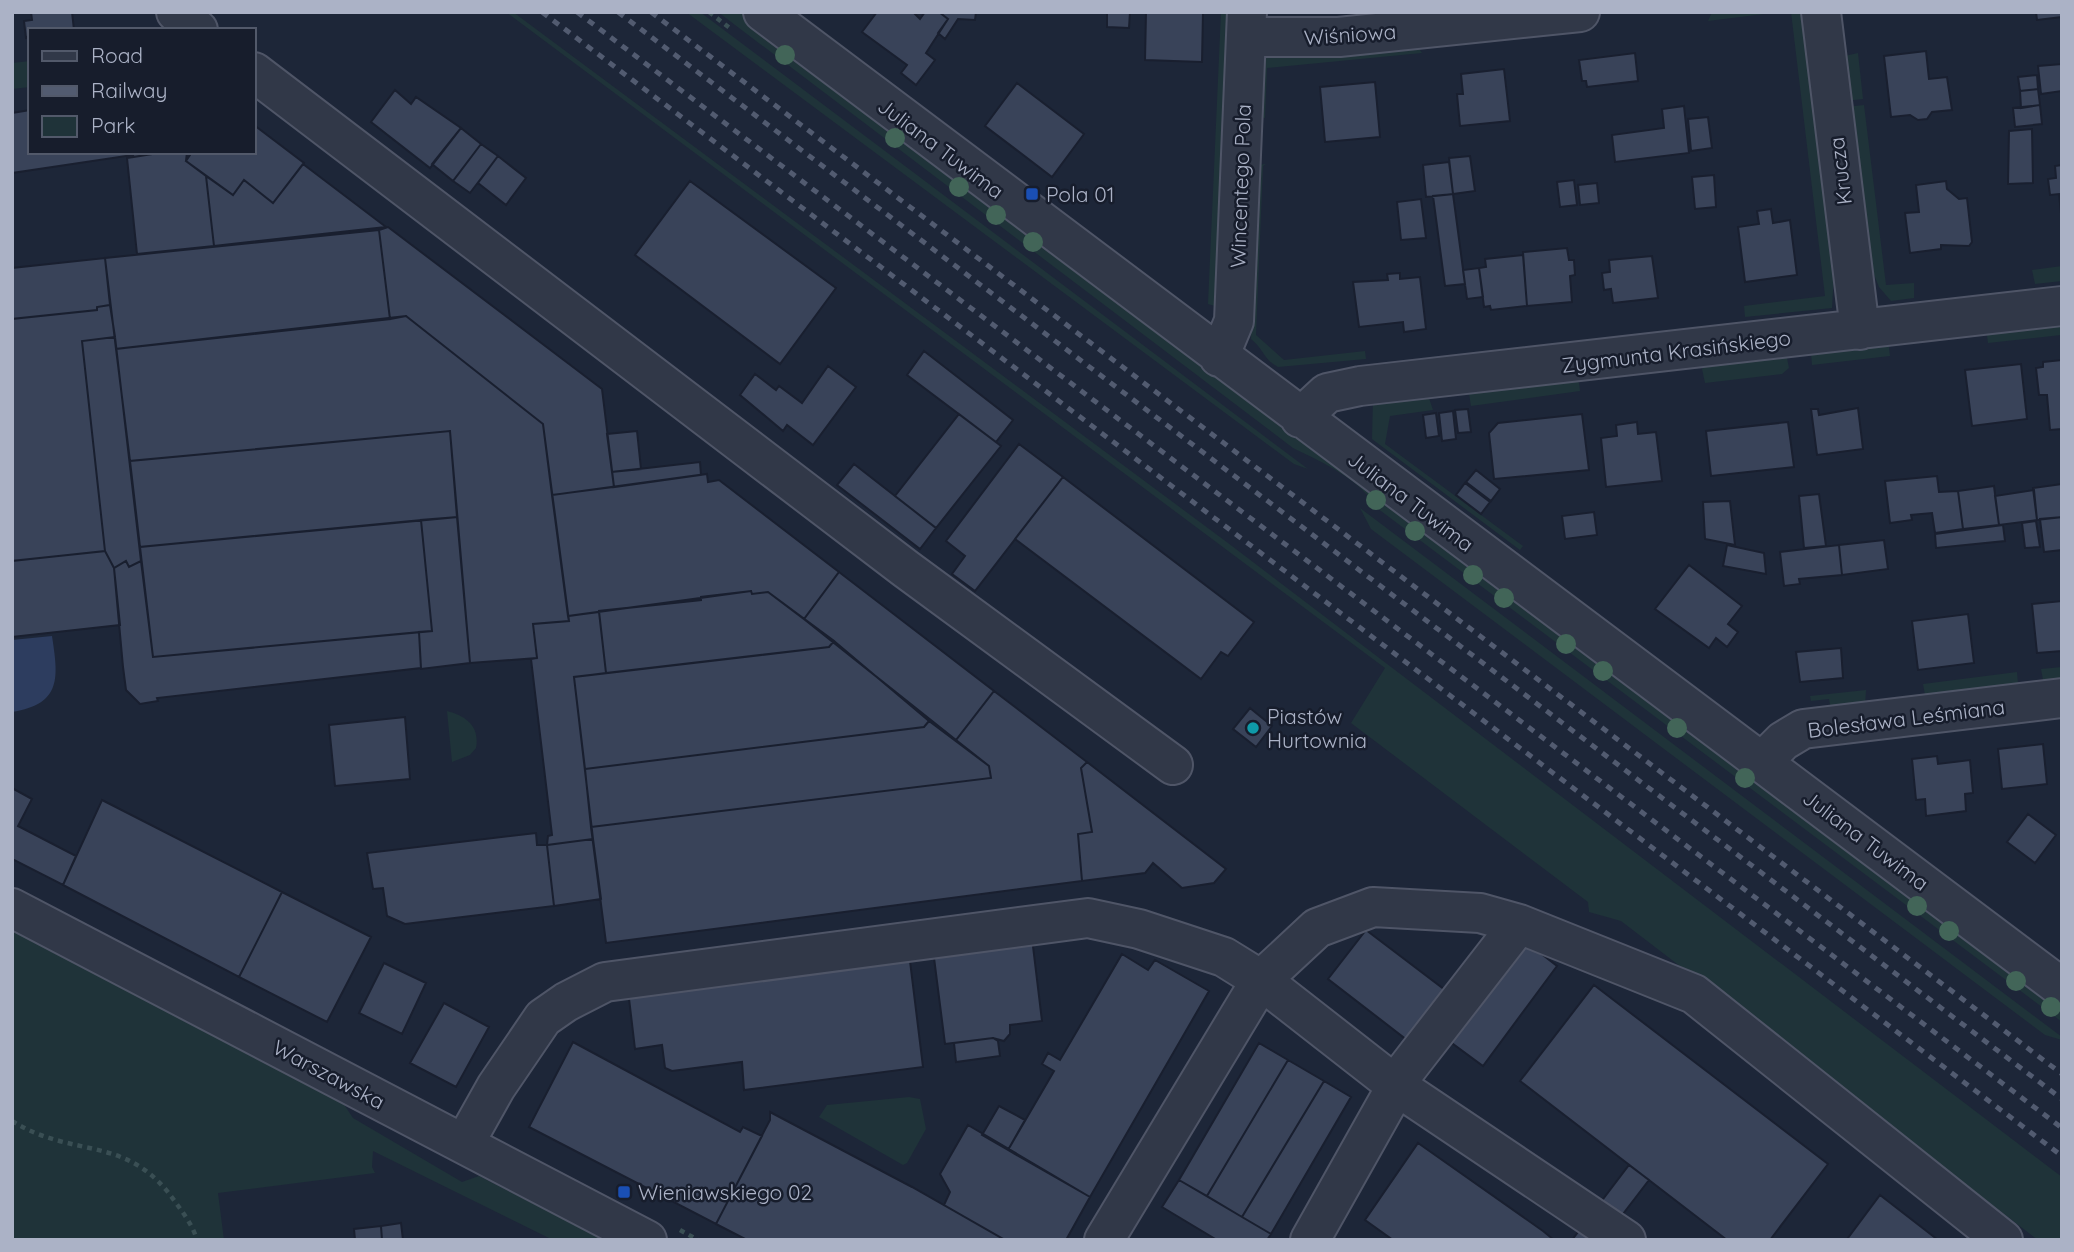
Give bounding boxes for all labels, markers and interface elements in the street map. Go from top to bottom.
street label: Wiśniowa [1303,18,1397,50]
legend [28,28,256,154]
text: Road [91,42,143,68]
text: Railway [91,77,167,103]
street label: Juliana Tuwima [873,92,1009,204]
street label: Wincentego Pola [1224,103,1256,269]
text: Park [91,112,135,138]
street label: Krucza [1823,136,1857,206]
place label: Pola 01 [1046,181,1115,207]
marker: Pola 01 [1024,186,1040,202]
street label: Zygmunta Krasińskiego [1560,324,1792,378]
street label: Juliana Tuwima [1343,445,1479,557]
street label: Bolesława Leśmiana [1806,693,2006,743]
place label: Piastów Hurtownia [1267,703,1367,753]
marker: Piastów Hurtownia [1245,720,1261,736]
street label: Juliana Tuwima [1798,784,1934,896]
street label: Warszawska [269,1034,389,1114]
place label: Wieniawskiego 02 [638,1179,812,1205]
marker: Wieniawskiego 02 [616,1184,632,1200]

